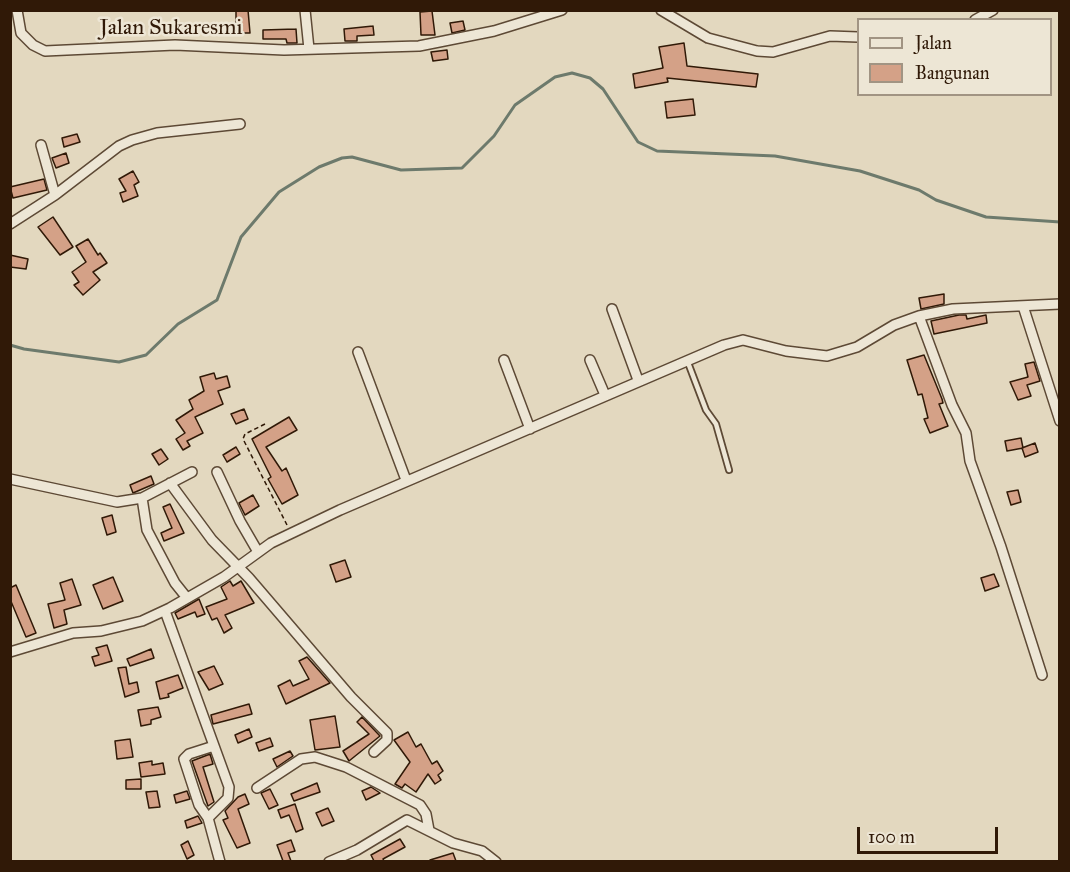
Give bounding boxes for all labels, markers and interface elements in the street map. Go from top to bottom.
street label: Jalan Sukaresmi [99,16,243,42]
legend [857,18,1052,96]
text: Jalan [915,32,952,54]
text: Bangunan [915,62,990,84]
scale bar [860,815,1001,853]
text: 100 m [868,826,915,848]

